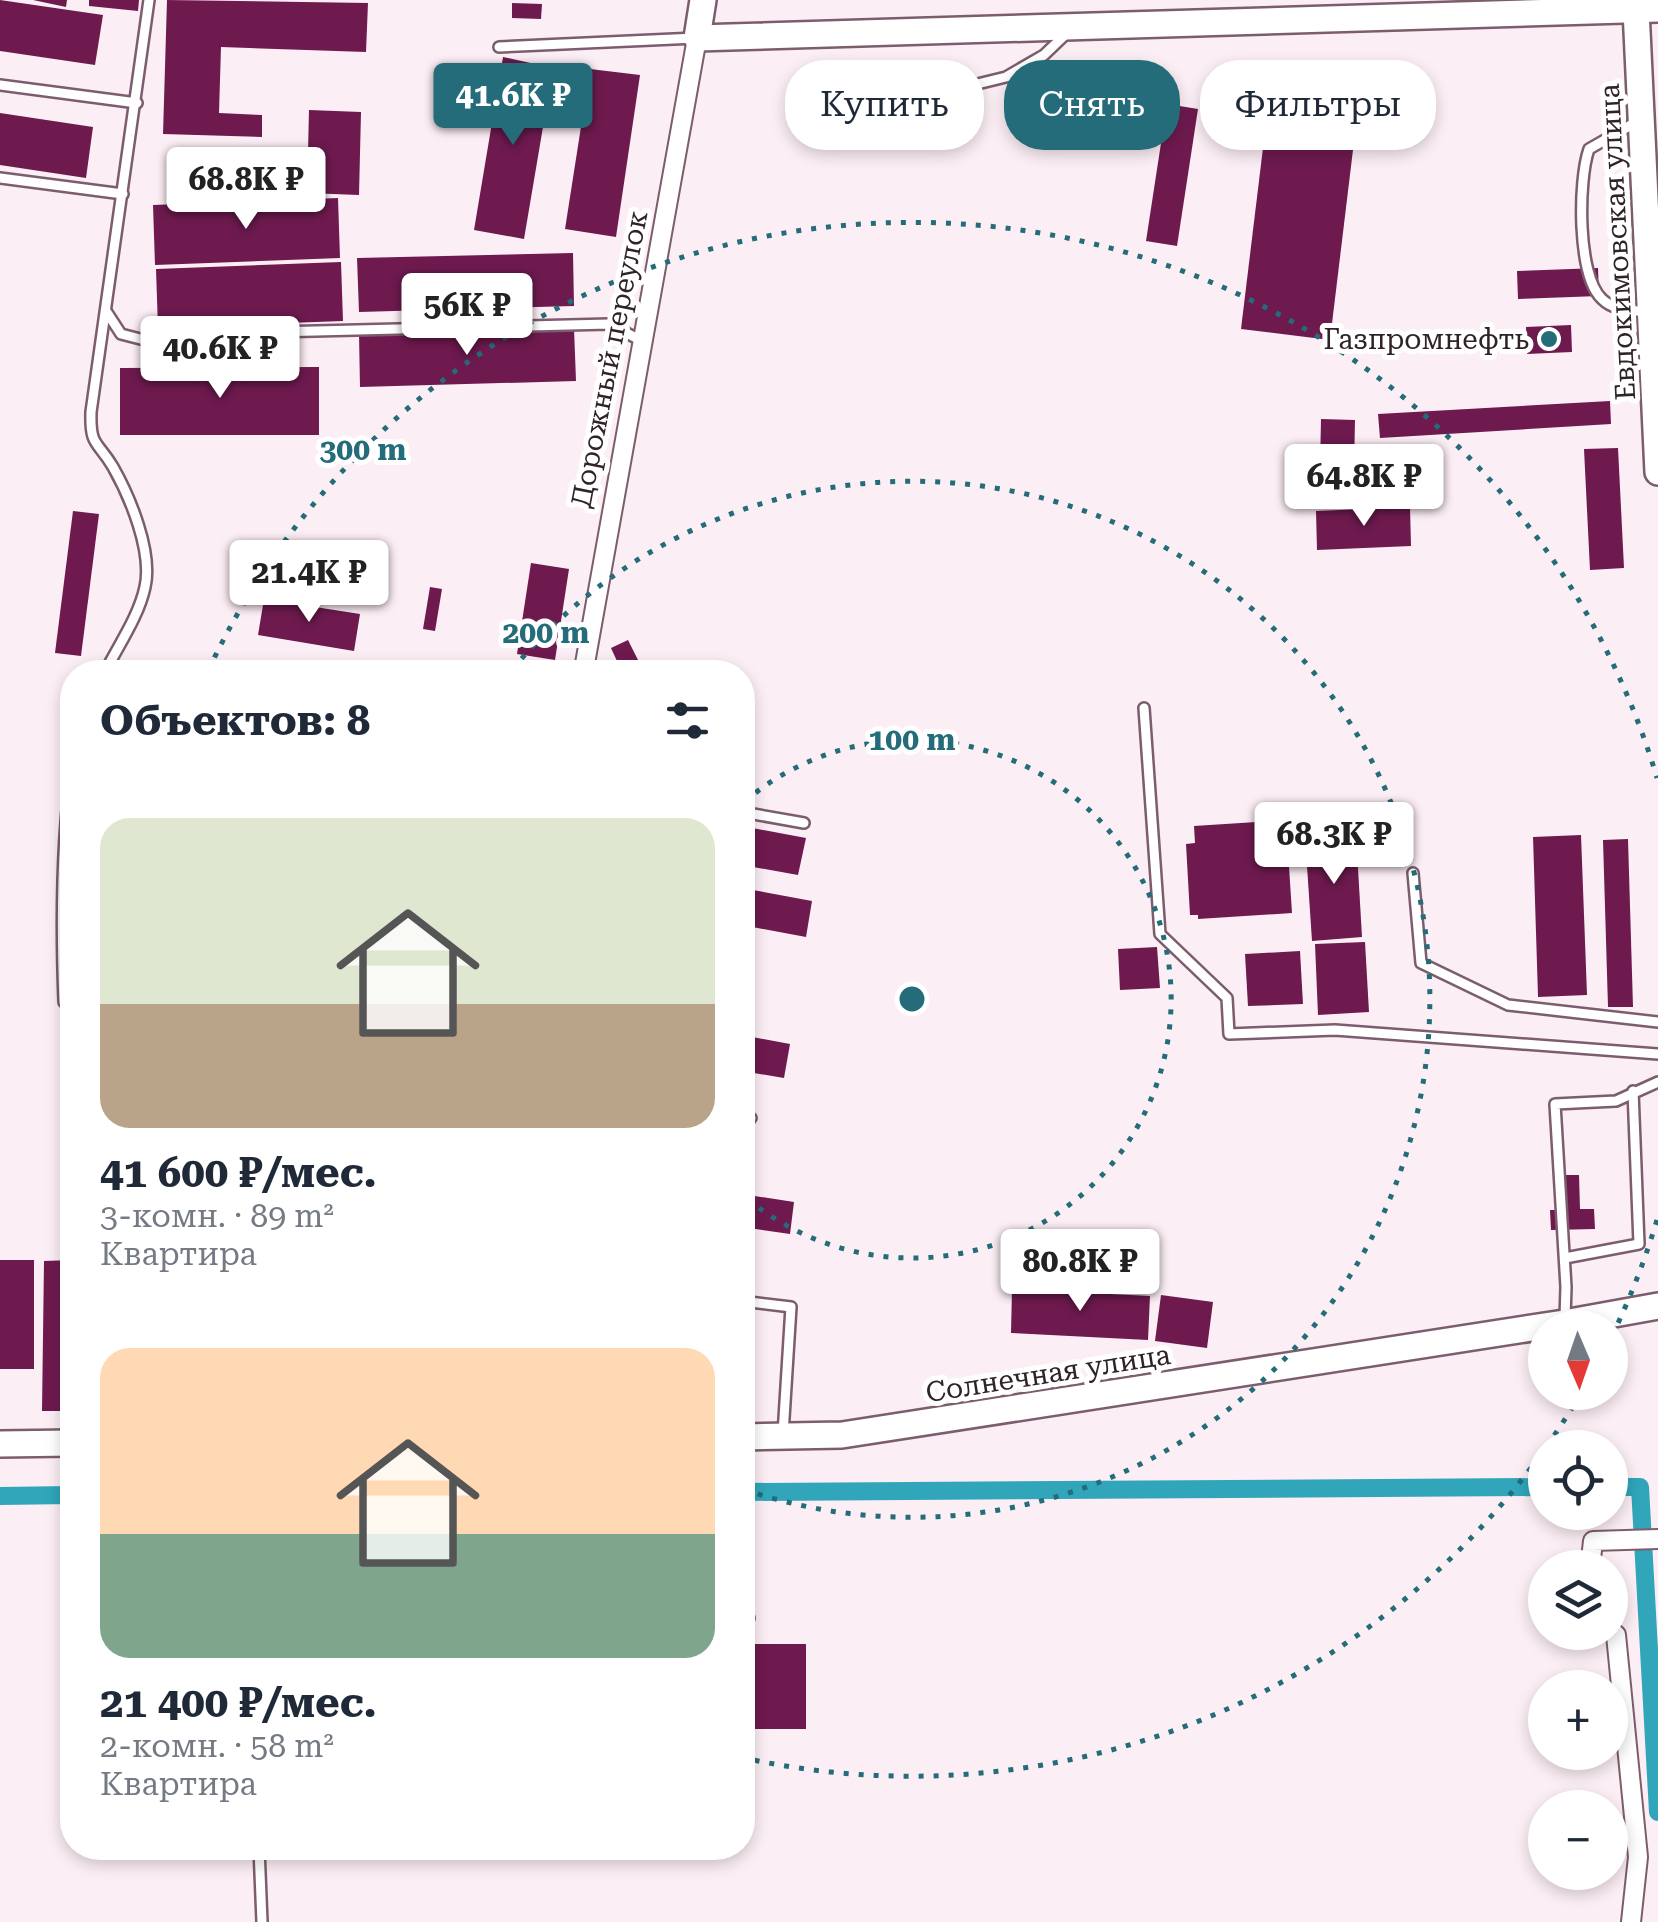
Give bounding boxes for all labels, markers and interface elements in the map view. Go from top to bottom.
chip: Купить [785,60,984,150]
chip: Снять [1004,60,1180,150]
chip: Фильтры [1200,60,1436,150]
pin: 41.6K ₽ [421,63,605,148]
text: 41.6K ₽ [456,76,570,114]
street label: Евдокимовская улица [1593,83,1642,401]
pin: 68.8K ₽ [154,147,338,232]
text: 68.8K ₽ [189,160,303,198]
street label: Дорожный переулок [564,208,655,510]
pin: 56K ₽ [397,273,537,358]
text: 56K ₽ [423,286,511,324]
pin: 40.6K ₽ [128,316,312,401]
place label: Газпромнефть [1323,323,1529,356]
marker: Газпромнефть [1538,328,1560,350]
text: 40.6K ₽ [163,329,277,367]
text: 300 m [320,432,407,467]
pin: 64.8K ₽ [1272,444,1456,529]
text: 64.8K ₽ [1307,457,1421,495]
pin: 21.4K ₽ [217,540,401,625]
text: 21.4K ₽ [252,553,366,591]
text: 200 m [503,615,590,650]
icon: filters [660,693,715,748]
text: Объектов: 8 [100,696,370,745]
text: 100 m [869,722,956,757]
pin: 68.3K ₽ [1242,802,1426,887]
text: 68.3K ₽ [1277,815,1391,853]
icon: home [318,883,498,1063]
centre of rings [894,981,930,1017]
text: 41 600 ₽/мес. [100,1148,377,1197]
text: 3-комн. · 89 m² [100,1197,334,1235]
pin: 80.8K ₽ [988,1229,1172,1314]
text: Квартира [100,1235,257,1273]
text: 80.8K ₽ [1023,1242,1137,1280]
north arrow [1528,1310,1628,1410]
map controls [1528,1310,1628,1890]
street label: Солнечная улица [923,1338,1173,1409]
icon: home [318,1413,498,1593]
button: locate [1528,1430,1628,1530]
button: layers [1528,1550,1628,1650]
button: + [1528,1670,1628,1770]
text: 21 400 ₽/мес. [100,1678,377,1727]
text: 2-комн. · 58 m² [100,1727,334,1765]
text: Квартира [100,1765,257,1803]
button: − [1528,1790,1628,1890]

